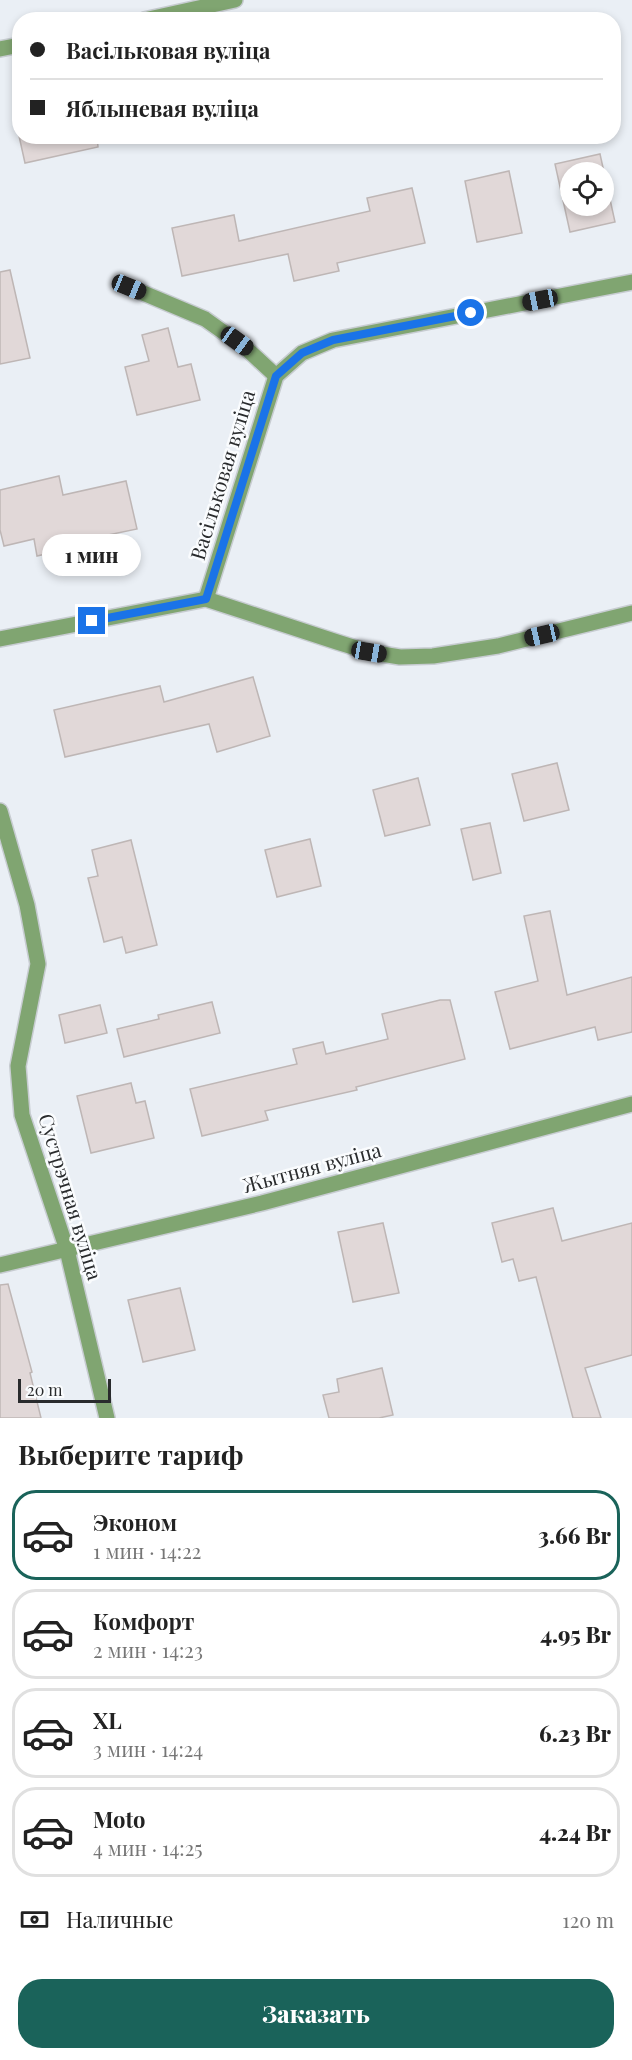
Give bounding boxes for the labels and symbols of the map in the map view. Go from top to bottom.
car [109,272,149,302]
car [521,288,559,312]
route start [457,299,484,326]
car [217,323,257,359]
street label: Васільковая вуліца [183,386,260,563]
callout: 1 мин [42,534,142,576]
route end [78,607,105,634]
car [522,622,562,648]
car [350,640,388,664]
street label: Сустрэчная вуліца [33,1110,110,1283]
street label: Жытняя вуліца [239,1135,384,1198]
scale bar [18,1376,111,1404]

